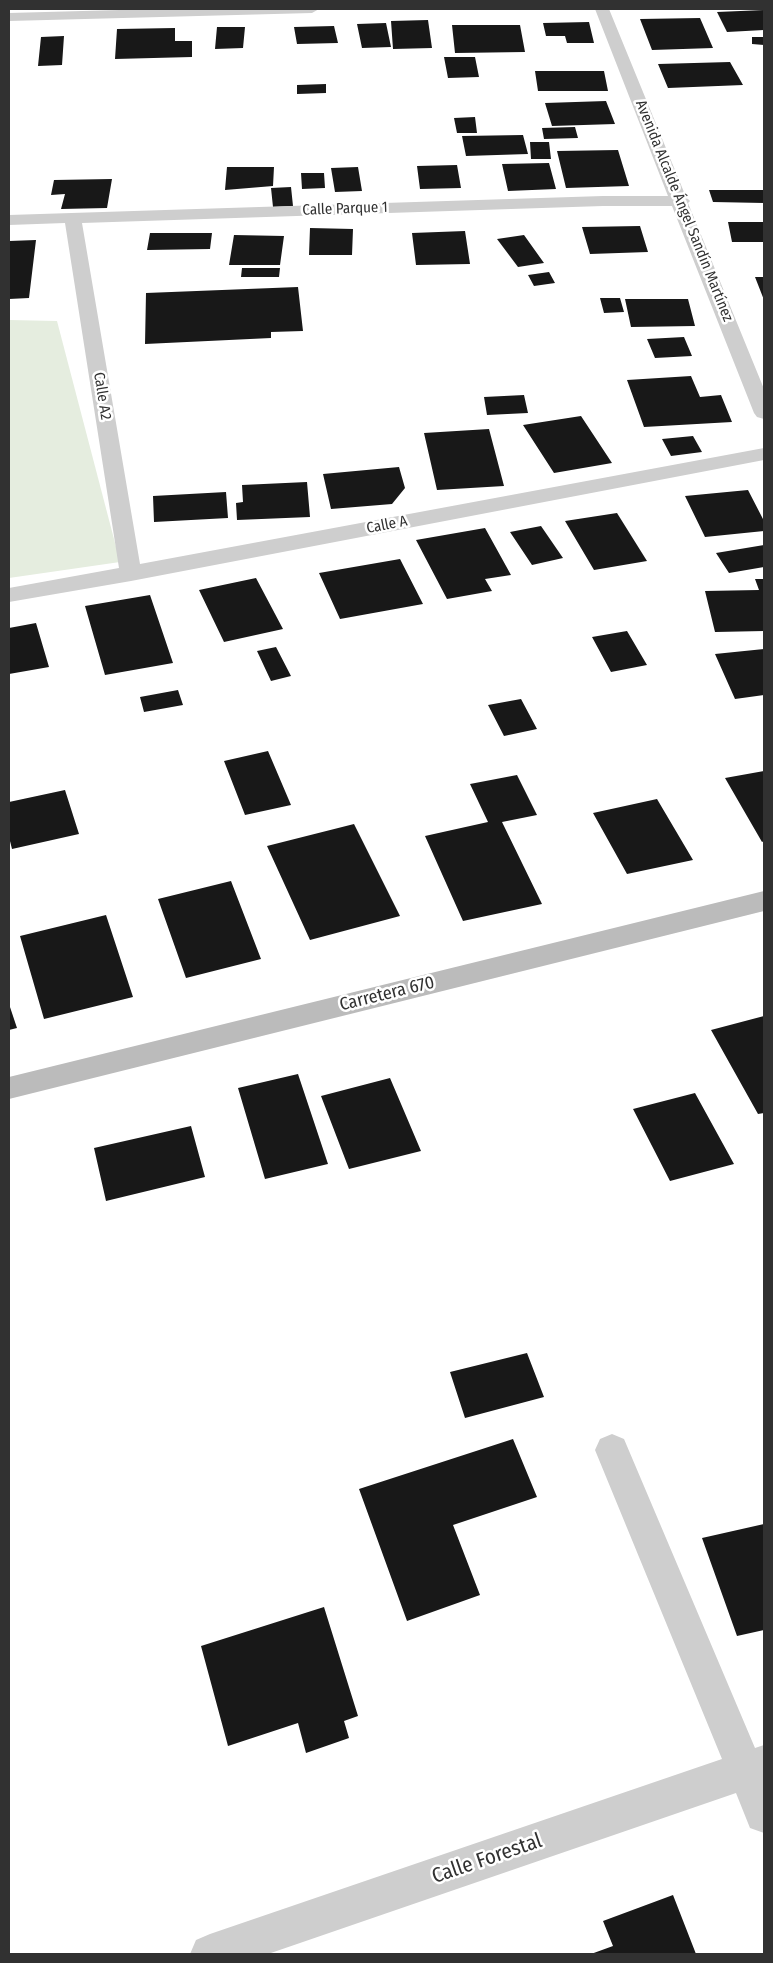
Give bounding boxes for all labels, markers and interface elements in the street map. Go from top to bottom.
street label: Avenida Alcalde Ángel Sandín Martínez [631,98,737,324]
street label: Calle Parque 1 [302,199,388,219]
street label: Calle A2 [89,371,115,421]
street label: Calle A [365,512,409,538]
street label: Carretera 670 [337,972,437,1016]
street label: Calle Forestal [429,1828,545,1890]

